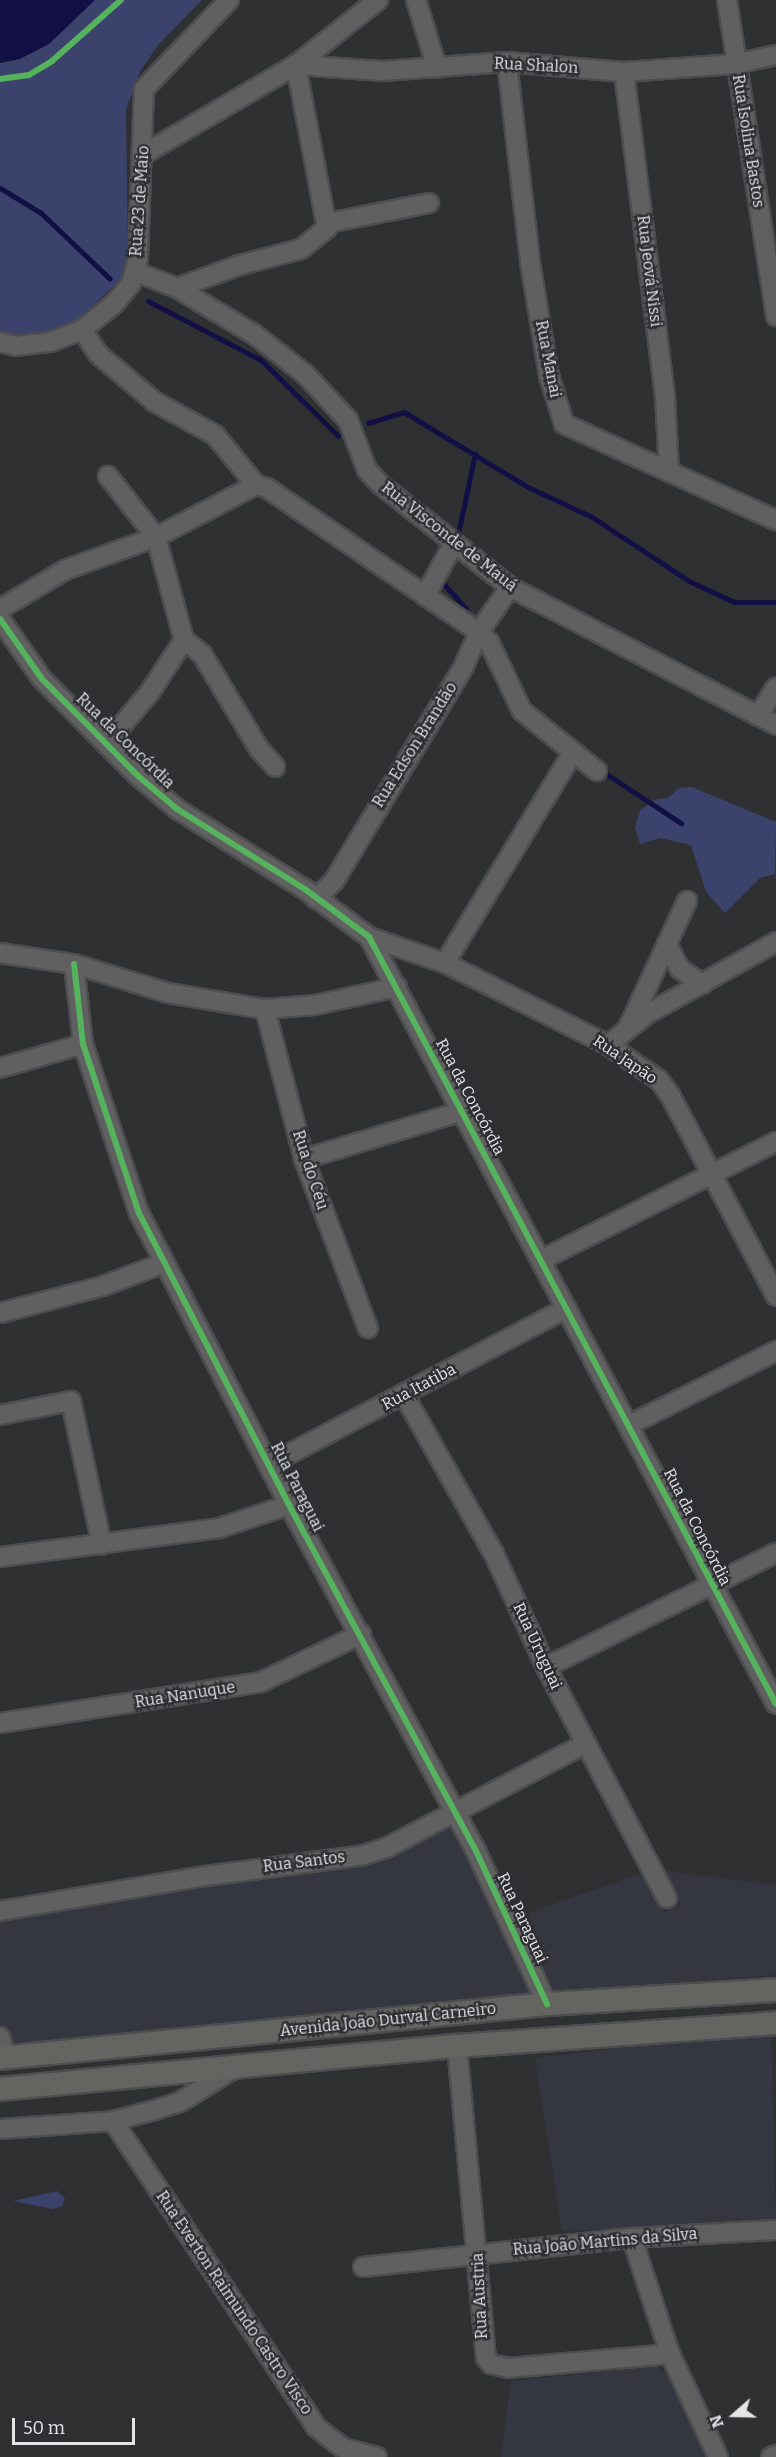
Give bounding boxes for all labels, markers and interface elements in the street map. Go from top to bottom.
street label: Rua Shalon [493,54,579,78]
street label: Rua Isolina Bastos [728,73,768,209]
street label: Rua 23 de Maio [127,145,153,257]
street label: Rua Jeová Nissi [633,214,665,328]
street label: Rua Manai [531,319,565,399]
street label: Rua Visconde de Mauá [377,478,521,596]
street label: Rua Edson Brandão [369,679,461,811]
street label: Rua da Concórdia [72,689,178,793]
street label: Rua Japão [589,1032,661,1088]
street label: Rua da Concórdia [431,1035,509,1159]
street label: Rua do Céu [288,1128,332,1212]
street label: Rua Itatiba [379,1360,459,1414]
street label: Rua Paraguai [266,1439,328,1535]
street label: Rua da Concórdia [659,1465,735,1589]
street label: Rua Uruguai [509,1600,565,1692]
street label: Rua Nanuque [133,1678,237,1712]
street label: Rua Santos [262,1847,346,1877]
street label: Rua Paraguai [493,1870,551,1966]
street label: Avenida João Durval Carneiro [279,1999,497,2041]
street label: Rua Everton Raimundo Castro Visco [152,2187,316,2419]
street label: Rua João Martins da Silva [512,2224,698,2260]
street label: Rua Austria [468,2252,492,2340]
north arrow [704,2385,764,2445]
scale bar [15,2406,138,2444]
text: N [706,2412,728,2430]
text: 50 m [23,2417,65,2439]

